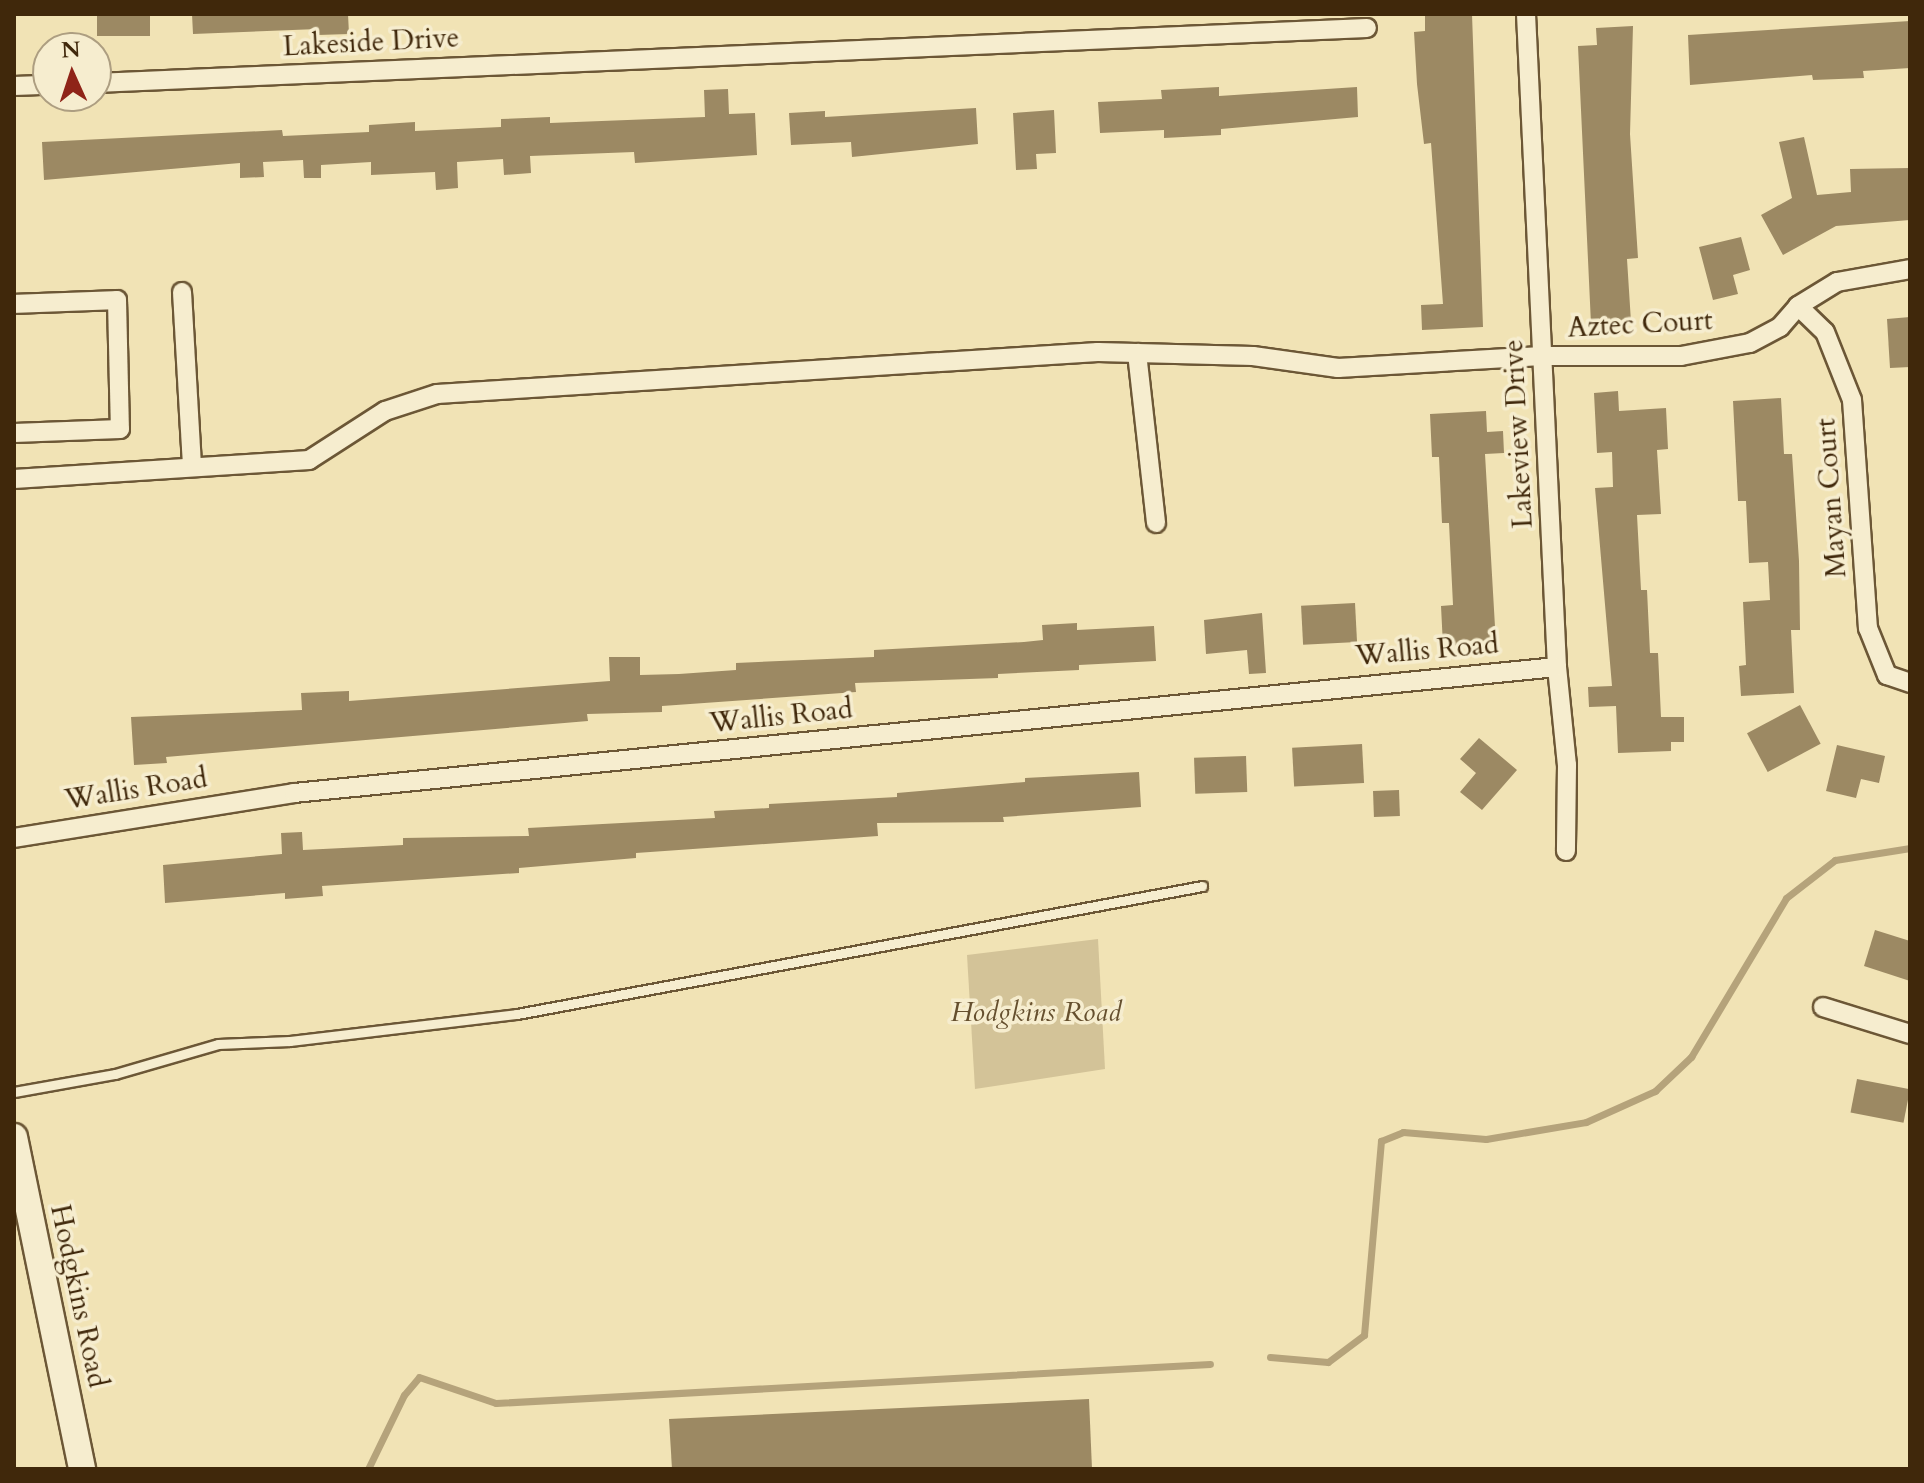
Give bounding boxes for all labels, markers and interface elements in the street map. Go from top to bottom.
street label: Lakeside Drive [282,21,460,63]
north arrow [32,32,112,112]
text: N [61,35,81,66]
street label: Aztec Court [1567,303,1713,345]
street label: Lakeview Drive [1496,339,1540,529]
street label: Mayan Court [1809,417,1853,579]
street label: Wallis Road [1354,627,1500,673]
street label: Wallis Road [708,692,854,740]
street label: Wallis Road [62,761,210,817]
park label: Hodgkins Road [951,995,1121,1029]
street label: Hodgkins Road [43,1201,115,1391]

